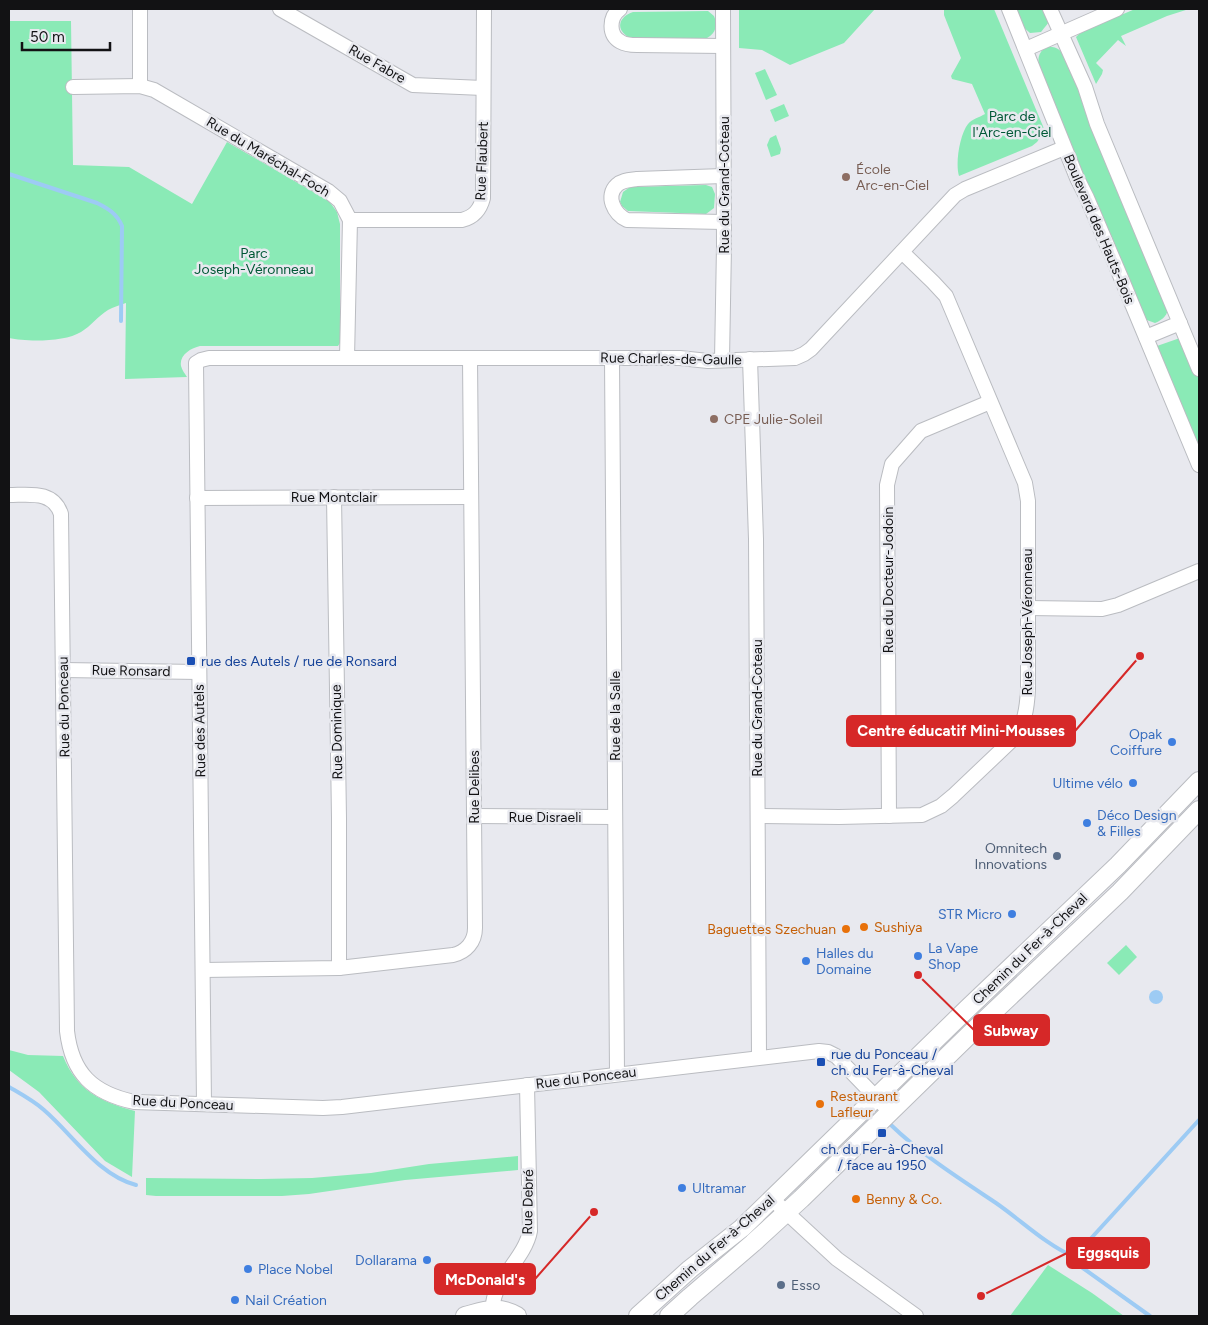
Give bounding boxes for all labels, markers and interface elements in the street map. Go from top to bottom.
scale bar [22,20,110,52]
text: 50 m [30,28,65,46]
street label: Rue Fabre [346,41,409,87]
park label: Parc de l'Arc-en-Ciel [973,108,1051,141]
street label: Rue du Maréchal-Foch [203,113,333,201]
street label: Rue du Grand-Coteau [716,116,733,254]
street label: Rue Flaubert [472,121,492,201]
street label: Boulevard des Hauts-Bois [1060,152,1138,306]
place label: École Arc-en-Ciel [856,161,929,194]
marker: École Arc-en-Ciel [840,171,852,183]
park label: Parc Joseph-Véronneau [194,245,314,278]
street label: Rue Charles-de-Gaulle [600,349,742,369]
place label: CPE Julie-Soleil [724,411,823,428]
marker: CPE Julie-Soleil [708,413,720,425]
street label: Rue Montclair [291,489,378,506]
street label: Rue du Docteur-Jodoin [880,507,897,653]
street label: Rue Joseph-Véronneau [1019,549,1036,695]
street label: Rue du Grand-Coteau [749,639,766,777]
place label: rue des Autels / rue de Ronsard [201,653,397,670]
marker: rue des Autels / rue de Ronsard [185,655,197,667]
street label: Rue du Ponceau [55,656,73,758]
street label: Rue Ronsard [91,662,171,680]
street label: Rue de la Salle [607,671,624,761]
street label: Rue des Autels [191,684,209,778]
street label: Rue Dominique [328,684,346,780]
callout: Centre éducatif Mini-Mousses [847,716,1075,746]
text: Centre éducatif Mini-Mousses [857,722,1065,740]
place label: Opak Coiffure [1110,726,1162,759]
marker: Opak Coiffure [1166,736,1178,748]
street label: Rue Delibes [466,750,483,824]
place label: Ultime vélo [1052,775,1123,792]
marker: Ultime vélo [1127,777,1139,789]
place label: Déco Design & Filles [1097,807,1177,840]
street label: Rue Disraeli [509,809,581,826]
marker: Déco Design & Filles [1081,817,1093,829]
place label: Omnitech Innovations [974,840,1047,873]
marker: Omnitech Innovations [1051,850,1063,862]
street label: Chemin du Fer-à-Cheval [969,890,1091,1008]
place label: STR Micro [938,906,1002,923]
marker: STR Micro [1006,908,1018,920]
place label: Sushiya [874,919,922,936]
place label: Baguettes Szechuan [707,921,836,938]
marker: Sushiya [858,921,870,933]
marker: Baguettes Szechuan [840,923,852,935]
place label: La Vape Shop [928,940,978,973]
place label: Halles du Domaine [816,945,873,978]
marker: La Vape Shop [912,950,924,962]
marker: Halles du Domaine [800,955,812,967]
callout: Subway [974,1015,1049,1045]
text: Subway [984,1022,1039,1040]
place label: rue du Ponceau / ch. du Fer-à-Cheval [831,1046,954,1079]
marker: rue du Ponceau / ch. du Fer-à-Cheval [815,1056,827,1068]
street label: Rue du Ponceau [535,1063,637,1093]
place label: Restaurant Lafleur [830,1088,898,1121]
street label: Rue du Ponceau [132,1092,234,1114]
marker: Restaurant Lafleur [814,1098,826,1110]
marker: ch. du Fer-à-Cheval / face au 1950 [876,1127,888,1139]
place label: ch. du Fer-à-Cheval / face au 1950 [821,1141,943,1174]
street label: Rue Debré [519,1169,537,1235]
place label: Ultramar [692,1180,746,1197]
marker: Ultramar [676,1182,688,1194]
street label: Chemin du Fer-à-Cheval [652,1191,778,1305]
place label: Benny & Co. [866,1191,942,1208]
marker: Benny & Co. [850,1193,862,1205]
callout: Eggsquis [1067,1238,1149,1268]
text: Eggsquis [1077,1244,1139,1262]
place label: Dollarama [355,1252,417,1269]
marker: Dollarama [421,1254,433,1266]
place label: Place Nobel [258,1261,333,1278]
marker: Place Nobel [242,1263,254,1275]
callout: McDonald's [435,1264,535,1294]
text: McDonald's [445,1271,525,1289]
place label: Esso [791,1277,820,1294]
marker: Esso [775,1279,787,1291]
place label: Nail Création [245,1292,327,1309]
marker: Nail Création [229,1294,241,1306]

